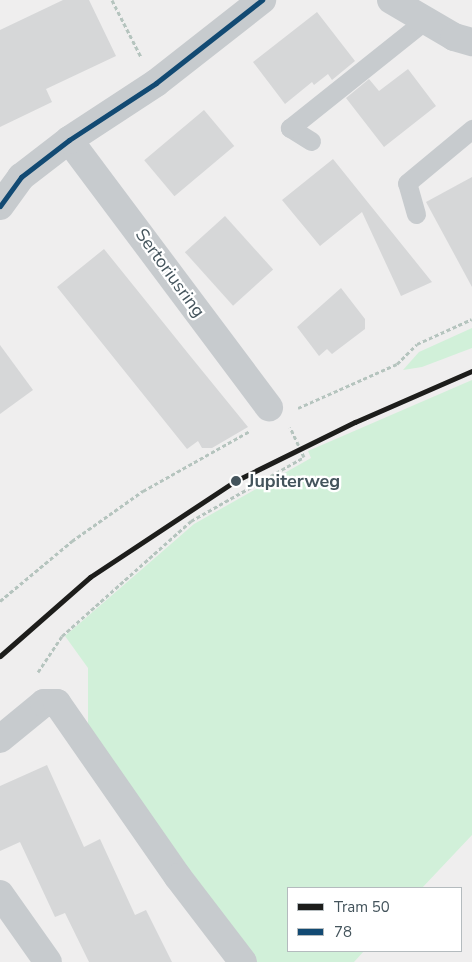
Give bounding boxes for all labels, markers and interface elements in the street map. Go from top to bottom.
street label: Sertoriusring [131,224,209,322]
place label: Jupiterweg [248,470,340,492]
marker: Jupiterweg [228,473,244,489]
legend [287,887,462,952]
text: Tram 50 [334,897,390,917]
text: 78 [334,922,352,942]

